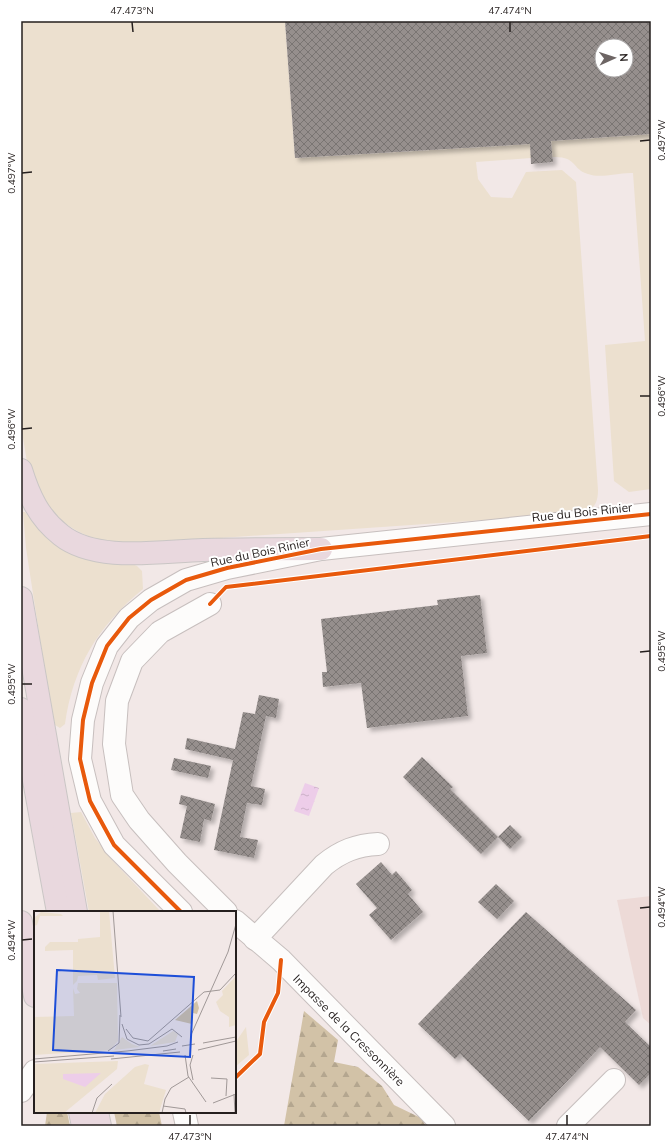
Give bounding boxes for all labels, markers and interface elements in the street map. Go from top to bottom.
text: 47.473°N [110,4,154,17]
text: 47.474°N [488,4,532,17]
north arrow [594,38,634,78]
text: N [617,53,631,62]
text: 0.497°W [655,119,668,161]
text: 0.497°W [5,152,18,194]
text: 0.496°W [655,375,668,417]
text: 0.496°W [5,408,18,450]
street label: Rue du Bois Rinier [531,499,634,525]
street label: Rue du Bois Rinier [209,534,312,570]
text: 0.495°W [655,630,668,672]
text: 0.495°W [5,663,18,705]
text: 0.494°W [655,886,668,928]
inset map [34,911,236,1113]
text: 0.494°W [5,919,18,961]
street label: Impasse de la Cressonnière [290,971,408,1089]
text: 47.473°N [168,1130,212,1143]
text: 47.474°N [545,1130,589,1143]

